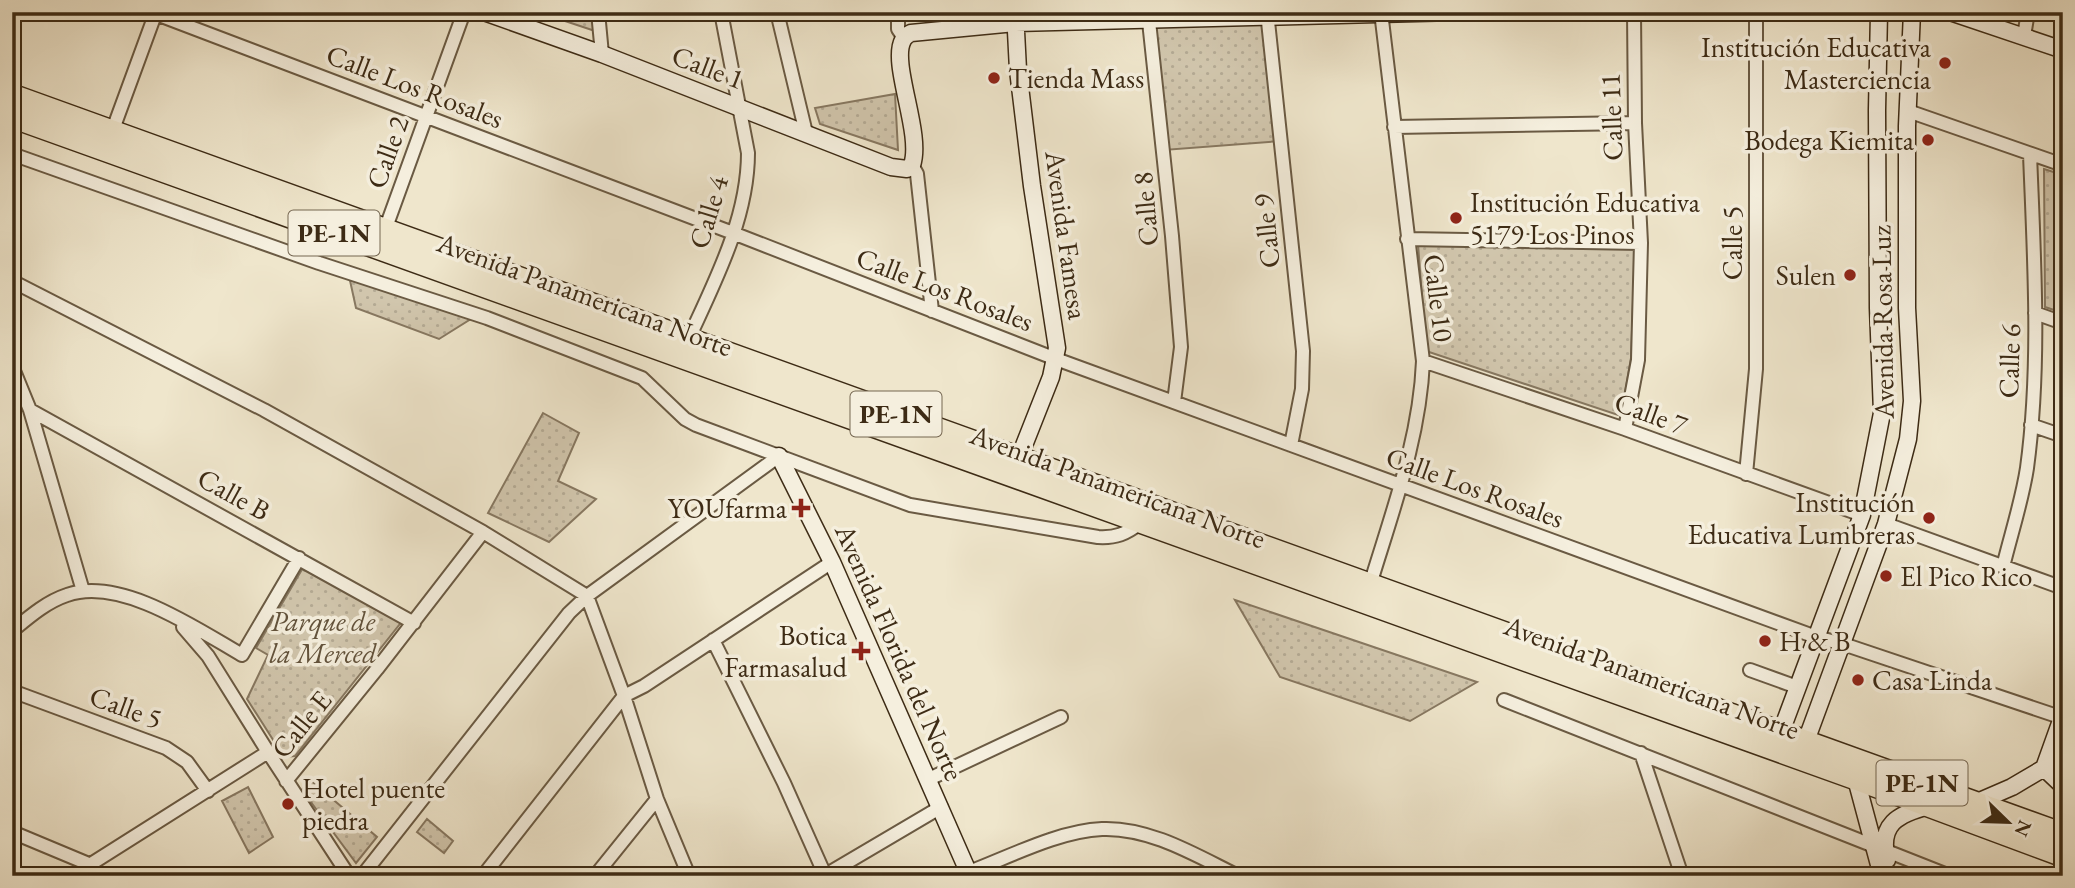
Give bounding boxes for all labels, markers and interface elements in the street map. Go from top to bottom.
place label: Institución Educativa Masterciencia [1701,29,1932,97]
street label: Calle Los Rosales [321,36,509,136]
street label: Calle 1 [667,37,749,97]
marker: Institución Educativa Masterciencia [1937,55,1953,71]
place label: Tienda Mass [1008,60,1144,96]
marker: Tienda Mass [986,70,1002,86]
street label: Calle 11 [1591,72,1631,162]
street label: Calle 2 [357,110,417,193]
place label: Bodega Kiemita [1744,122,1915,158]
marker: Bodega Kiemita [1920,132,1936,148]
street label: Avenida Famesa [1037,147,1097,323]
street label: Calle 8 [1124,170,1166,248]
street label: Calle 4 [680,171,736,253]
place label: Institución Educativa 5179 Los Pinos [1470,184,1701,252]
street label: Calle 9 [1244,192,1288,270]
street label: Calle 5 [1714,206,1750,280]
road number: PE-1N [288,210,380,256]
marker: Institución Educativa 5179 Los Pinos [1448,210,1464,226]
street label: Avenida Panamericana Norte [432,223,738,364]
street label: Avenida Rosa Luz [1862,224,1902,420]
street label: Calle Los Rosales [851,239,1039,339]
street label: Calle 10 [1416,252,1462,344]
place label: Sulen [1776,257,1836,293]
marker: Sulen [1842,267,1858,283]
street label: Calle 6 [1990,323,2028,399]
street label: Calle 7 [1610,383,1693,443]
road number: PE-1N [850,392,942,436]
street label: Avenida Panamericana Norte [965,415,1271,556]
street label: Calle Los Rosales [1381,438,1569,536]
street label: Calle B [191,459,277,529]
place label: Institución Educativa Lumbreras [1687,484,1915,552]
place label: YOUfarma [668,490,788,526]
marker: YOUfarma [793,500,809,516]
marker: Institución Educativa Lumbreras [1921,510,1937,526]
street label: Avenida Florida del Norte [827,517,973,786]
place label: El Pico Rico [1900,558,2032,594]
marker: El Pico Rico [1878,568,1894,584]
park label: Parque de la Merced [269,603,377,671]
street label: Avenida Panamericana Norte [1499,606,1805,747]
place label: Botica Farmasalud [724,617,848,685]
place label: H & B [1779,623,1850,659]
marker: H & B [1757,633,1773,649]
marker: Botica Farmasalud [853,643,869,659]
place label: Casa Linda [1872,662,1993,698]
marker: Casa Linda [1850,672,1866,688]
street label: Calle 5 [85,677,167,737]
street label: Calle E [263,683,339,765]
road number: PE-1N [1876,761,1968,806]
place label: Hotel puente piedra [302,770,445,838]
north arrow [1974,786,2044,856]
marker: Hotel puente piedra [280,796,296,812]
text: N [2008,816,2038,841]

